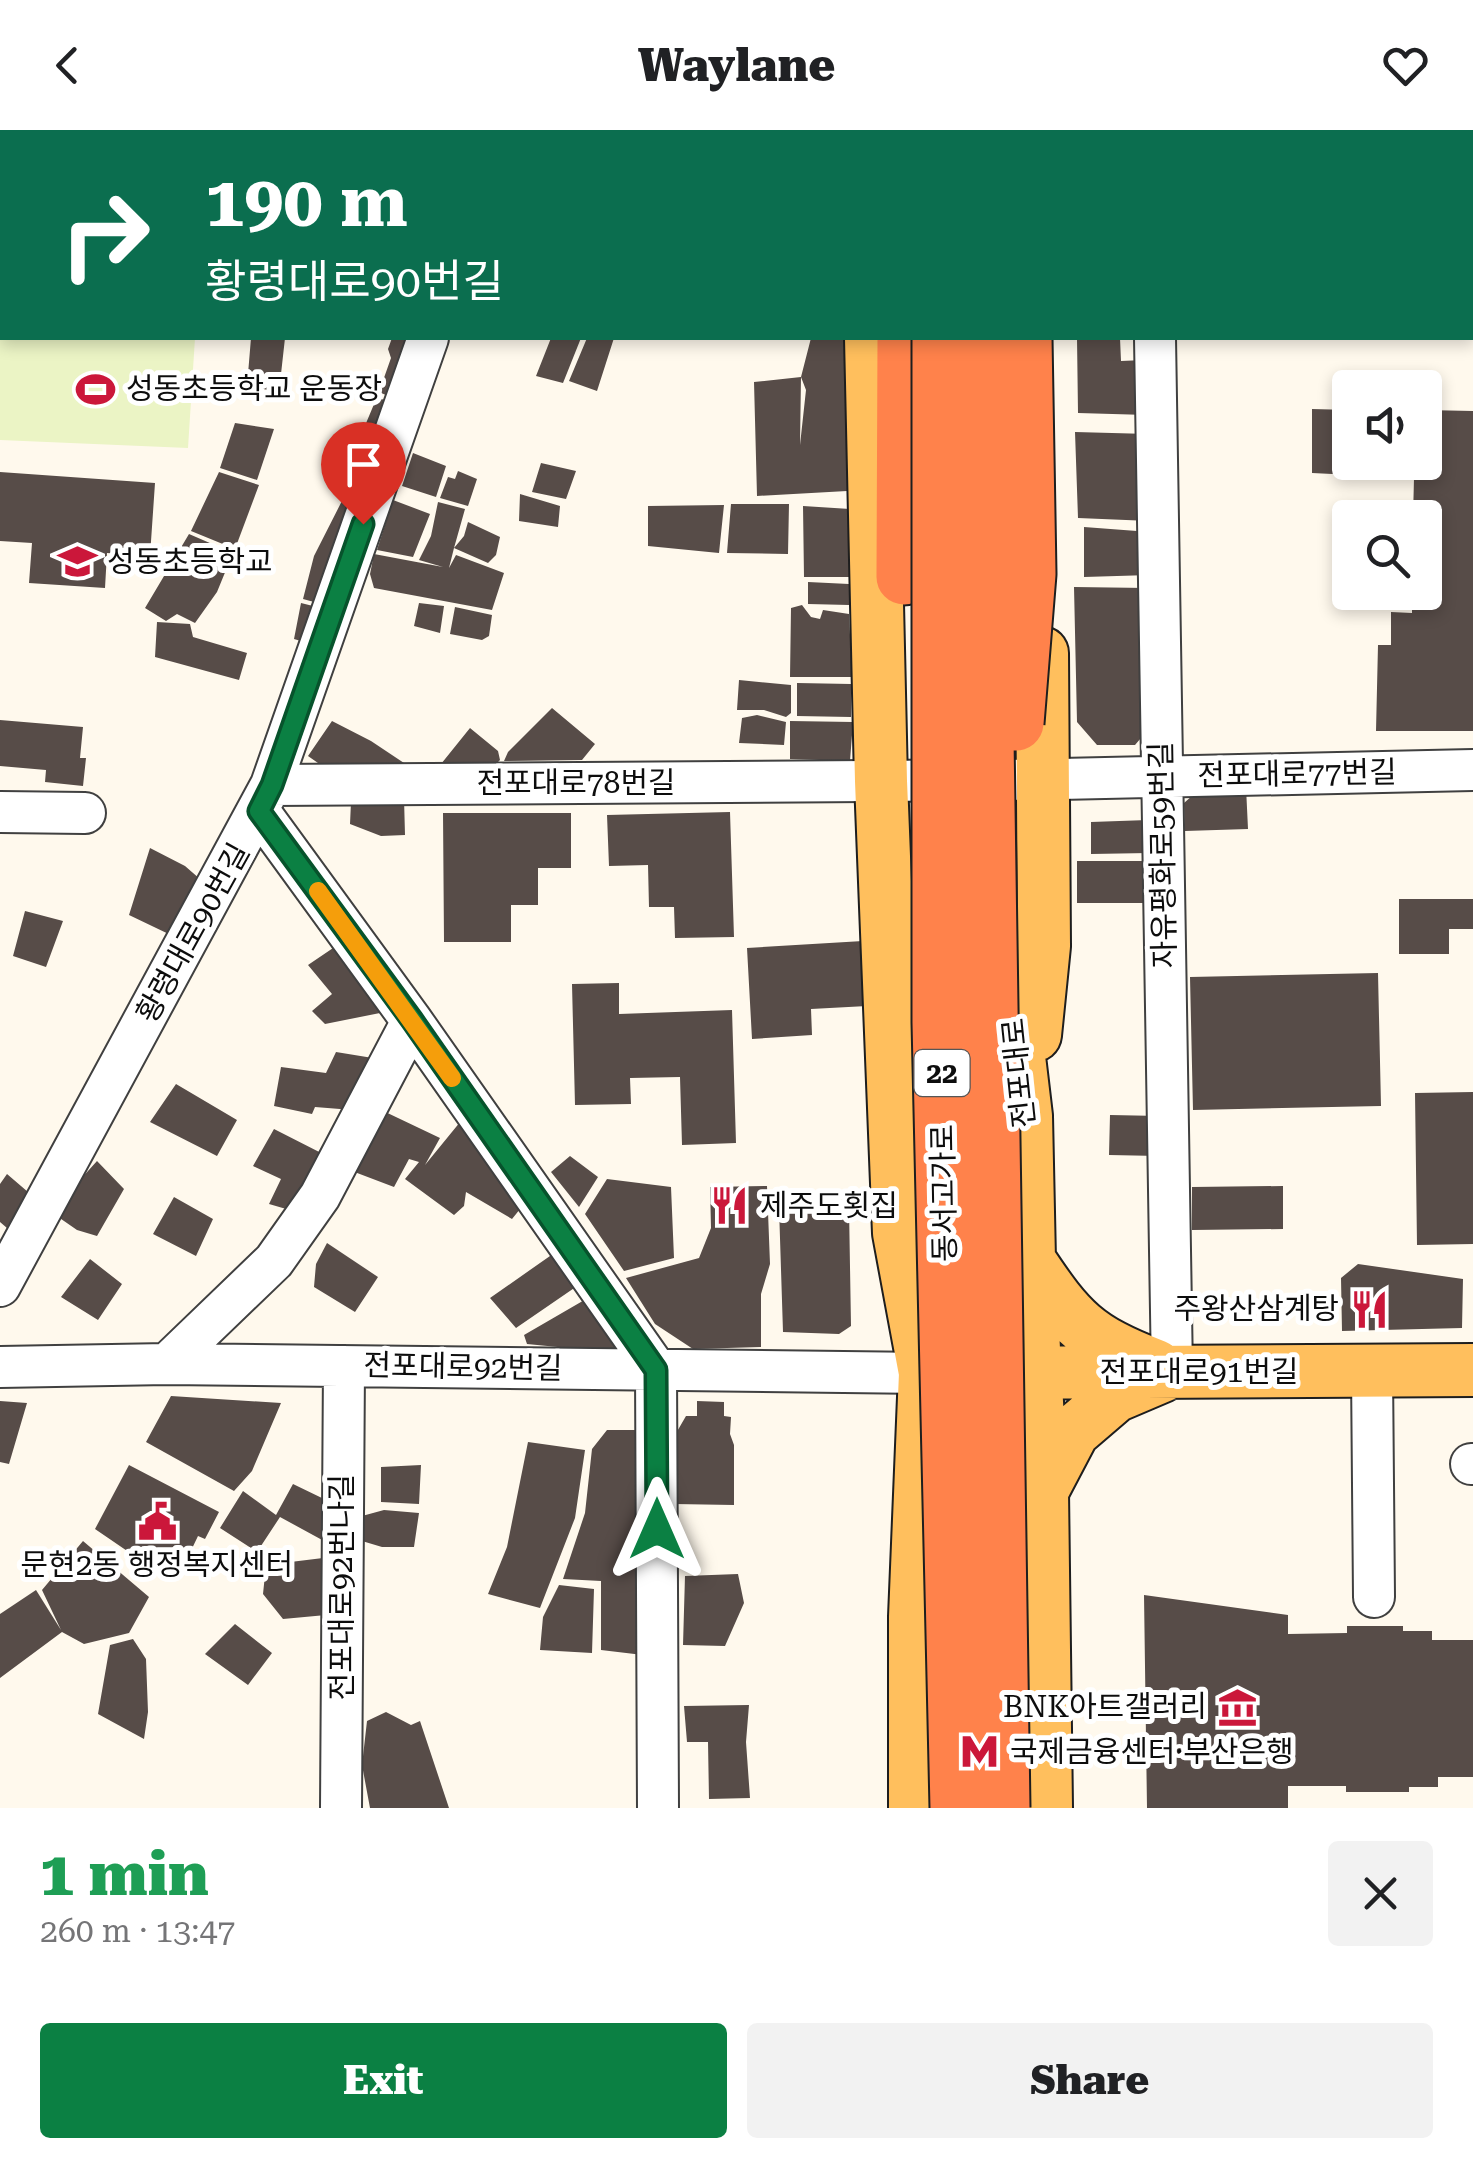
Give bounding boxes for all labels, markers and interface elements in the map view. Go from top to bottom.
icon: back [40,38,95,93]
icon: heart [1378,38,1433,93]
text: Waylane [638,39,835,92]
text: 190 m [205,161,408,243]
icon: right [40,170,170,300]
text: 황령대로90번길 [205,255,504,308]
sports icon: 성동초등학교 운동장 [75,368,117,410]
map controls [1332,370,1442,610]
button: sound [1332,370,1442,480]
place label: 성동초등학교 운동장 [126,371,382,406]
pin [321,422,406,525]
icon: arrive [336,437,391,492]
button: search [1332,500,1442,610]
school or university icon: 성동초등학교 [56,541,98,583]
place label: 성동초등학교 [107,544,273,579]
street label: 자유평화로59번길 [1143,741,1182,969]
street label: 전포대로77번길 [1197,754,1397,793]
street label: 전포대로78번길 [476,765,676,800]
street label: 황령대로90번길 [129,837,256,1028]
street label: 전포대로 [995,1016,1042,1130]
road number: 22 [914,1050,970,1096]
street label: 동서고가로 [925,1124,962,1262]
restaurant icon: 제주도횟집 [709,1185,751,1227]
place label: 제주도횟집 [760,1188,898,1223]
restaurant icon: 주왕산삼계탕 [1348,1288,1390,1330]
place label: 주왕산삼계탕 [1173,1291,1339,1326]
street label: 전포대로92번길 [363,1347,563,1386]
street label: 전포대로91번길 [1099,1354,1299,1389]
street label: 전포대로92번나길 [324,1474,359,1700]
position arrow [605,1477,709,1581]
public building icon: 문현2동 행정복지센터 [136,1500,178,1542]
place label: 문현2동 행정복지센터 [21,1547,293,1582]
museum icon: BNK아트갤러리 [1216,1686,1258,1728]
place label: BNK아트갤러리 [1003,1689,1207,1724]
metro station icon: 국제금융센터·부산은행 [959,1731,1001,1773]
place label: 국제금융센터·부산은행 [1010,1734,1294,1769]
text: 1 min [40,1839,209,1910]
button: close [1328,1841,1433,1946]
text: 260 m · 13:47 [40,1912,235,1950]
button: Exit [40,2023,727,2138]
button: Share [747,2023,1433,2138]

